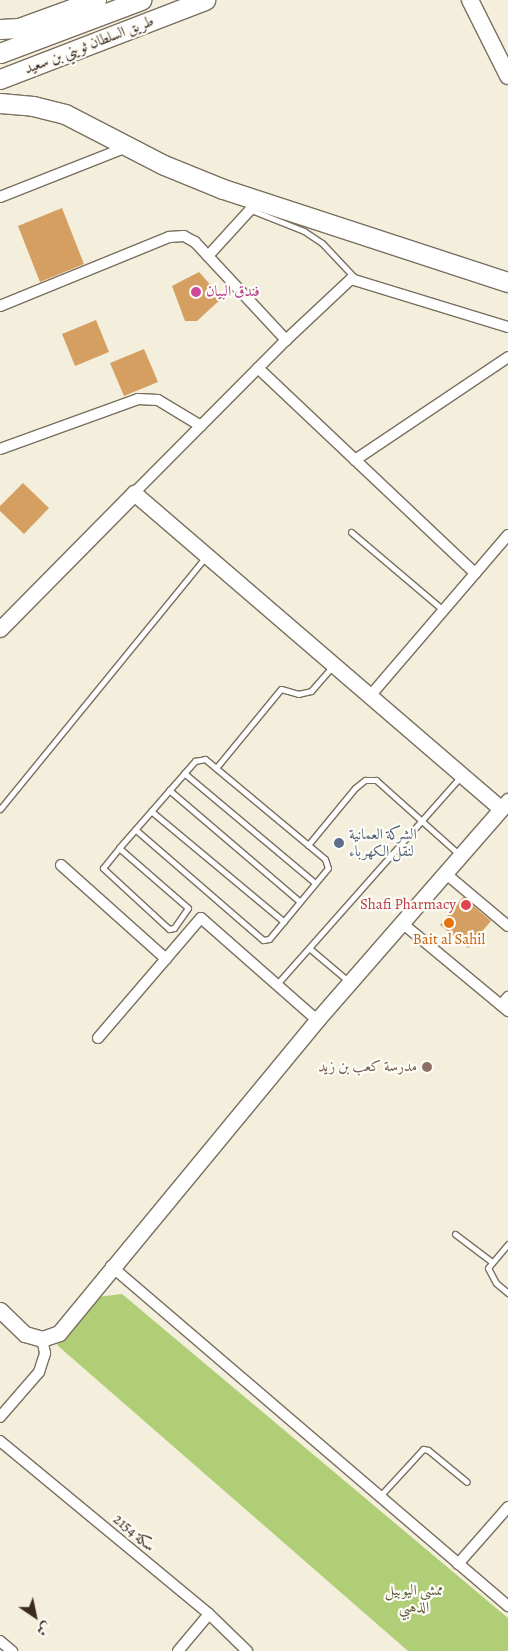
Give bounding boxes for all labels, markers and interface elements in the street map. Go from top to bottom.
street label: طريق السلطان ثويني بن سعيد [22,12,156,78]
place label: فندق البيان [206,283,260,301]
marker: فندق البيان [190,286,202,298]
place label: الشرکة العمانیة لنقل الکهرباء [349,825,417,860]
marker: الشرکة العمانیة لنقل الکهرباء [333,837,345,849]
place label: Shafi Pharmacy [360,896,456,914]
marker: Shafi Pharmacy [460,899,472,911]
marker: Bait al Sahil [443,917,455,929]
place label: Bait al Sahil [413,931,485,949]
place label: مدرسة كعب بن زيد [318,1058,417,1076]
marker: مدرسة كعب بن زيد [421,1061,433,1073]
street label: سكة 2154 [109,1510,159,1556]
park label: ممشى اليوبيل الذهبي [385,1581,443,1616]
north arrow [10,1591,60,1641]
text: ش [33,1617,55,1641]

